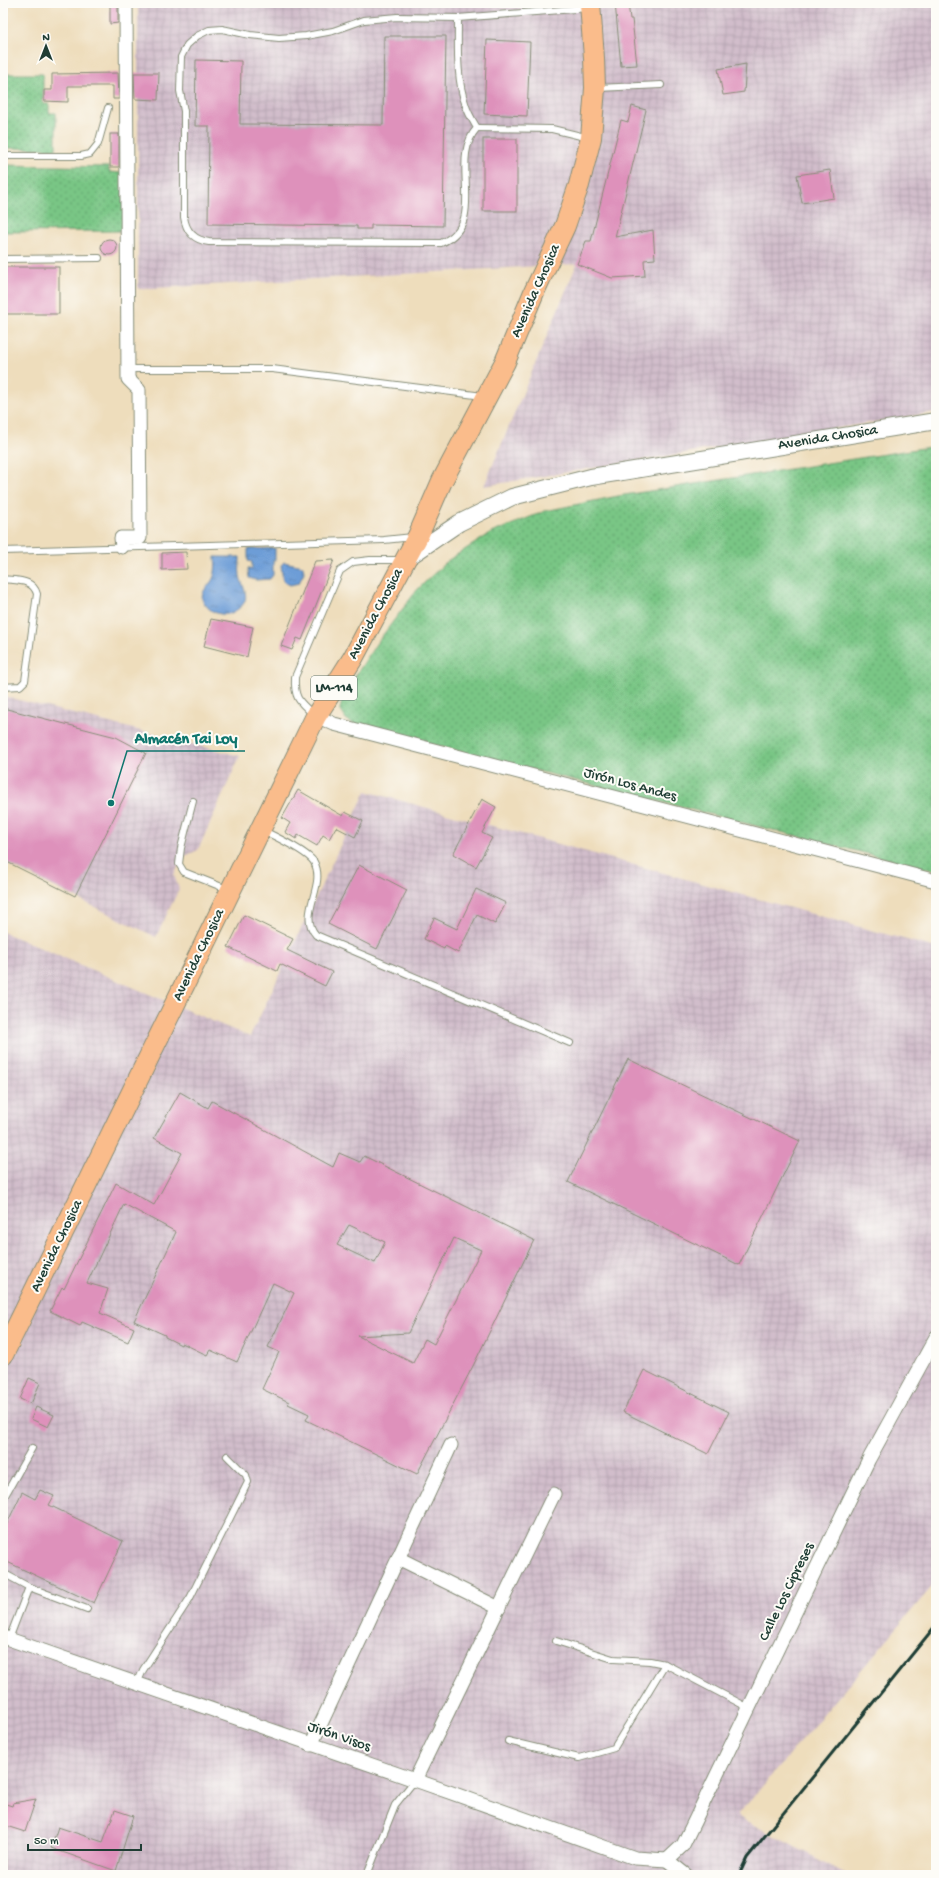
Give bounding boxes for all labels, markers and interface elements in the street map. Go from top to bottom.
north arrow [26,26,66,66]
text: N [42,32,50,44]
street label: Avenida Chosica [507,241,565,341]
street label: Avenida Chosica [777,421,880,455]
street label: Avenida Chosica [344,565,408,663]
road number: LM-114 [311,676,357,700]
callout: Almacén Tai Loy [127,723,245,751]
text: Almacén Tai Loy [134,731,237,750]
street label: Jirón Los Andes [582,764,679,806]
street label: Avenida Chosica [169,905,229,1004]
street label: Avenida Chosica [27,1196,87,1295]
street label: Calle Los Cipreses [755,1539,819,1644]
street label: Jirón Visos [305,1718,373,1756]
scale bar [28,1826,141,1852]
text: 50 m [34,1835,59,1849]

